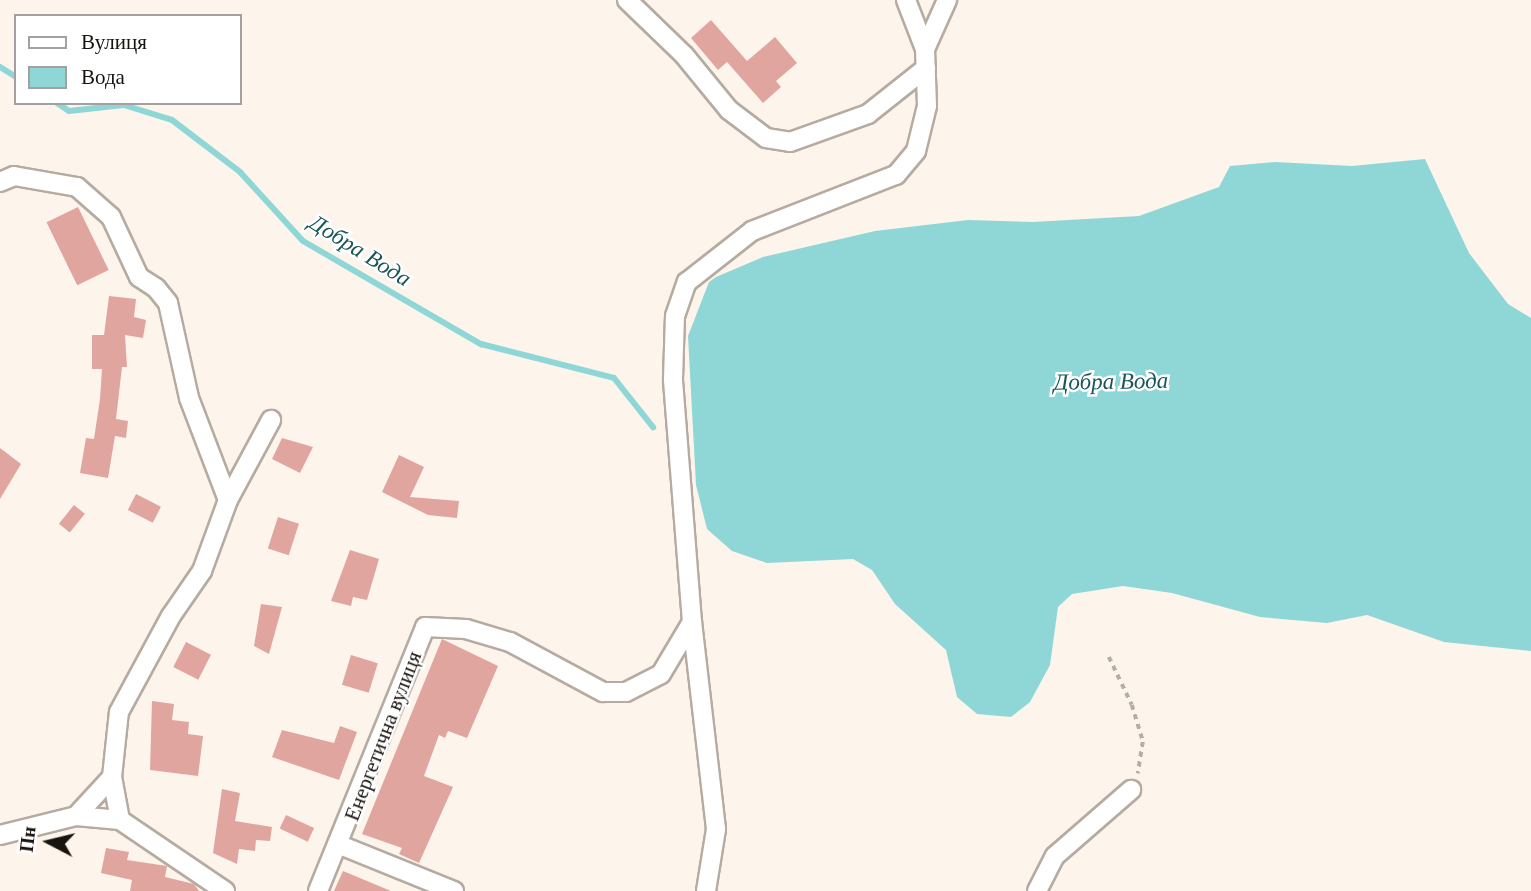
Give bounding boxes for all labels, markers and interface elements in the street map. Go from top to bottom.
legend [14,14,242,105]
text: Вулиця [81,30,147,54]
text: Вода [81,65,125,89]
water label: Добра Вода [304,209,416,293]
water label: Добра Вода [1054,367,1168,397]
street label: Енергетична вулиця [339,648,427,824]
north arrow [14,807,84,877]
text: Пн [16,825,40,853]

